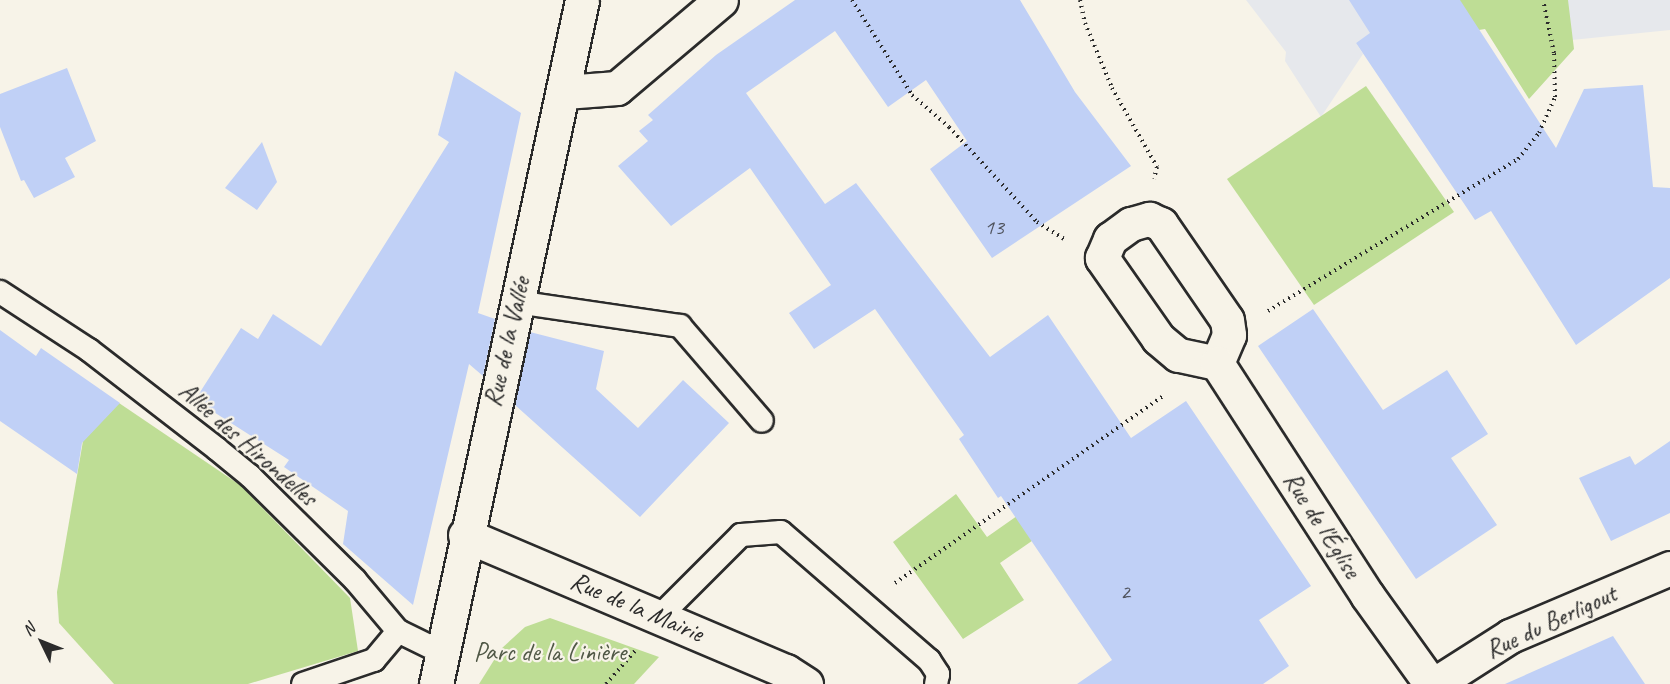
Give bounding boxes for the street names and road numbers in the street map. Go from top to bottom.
street label: Rue de la Vallée [477,274,537,410]
street label: Allée des Hirondelles [172,375,324,513]
street label: Rue de l'Église [1276,466,1368,584]
street label: Rue de la Mairie [565,565,709,649]
street label: Rue du Berligout [1481,578,1621,666]

